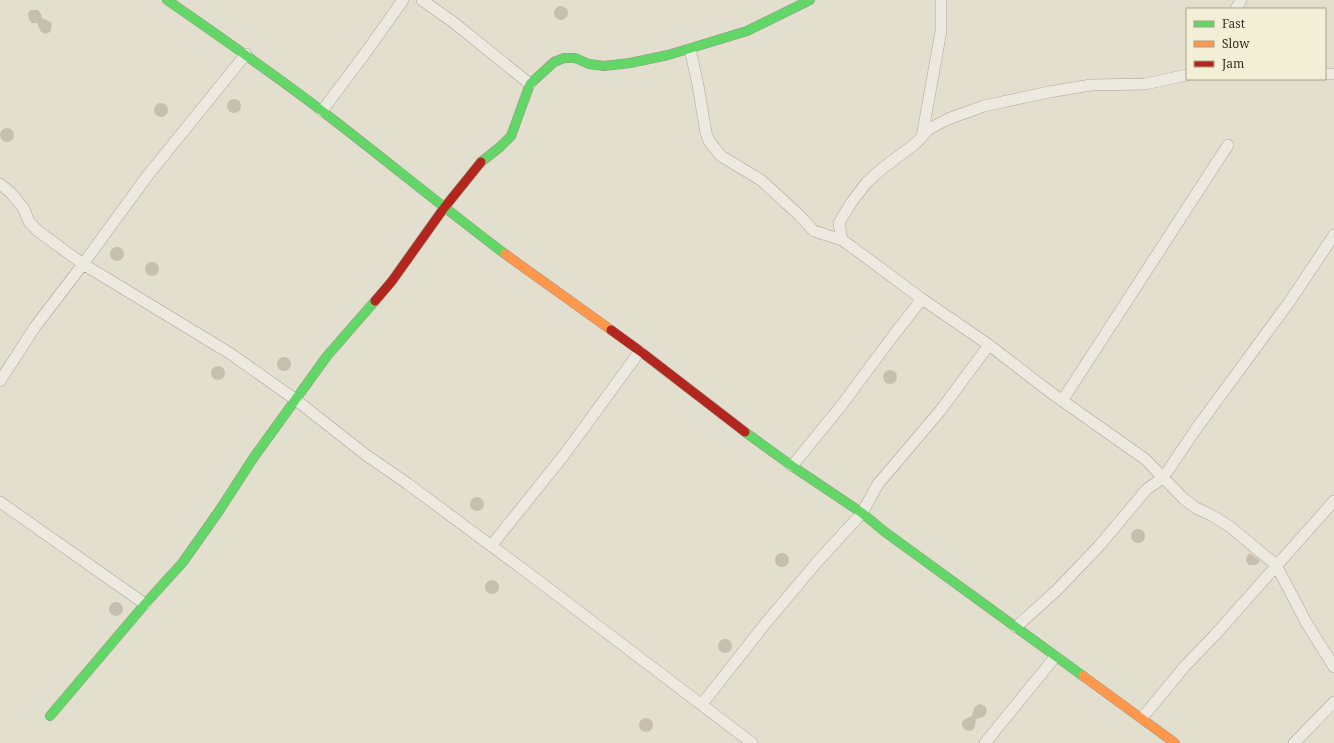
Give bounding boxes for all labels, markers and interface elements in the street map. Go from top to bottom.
legend [1186,8,1326,80]
text: Fast [1222,15,1245,32]
text: Slow [1222,35,1250,52]
text: Jam [1221,55,1244,72]

